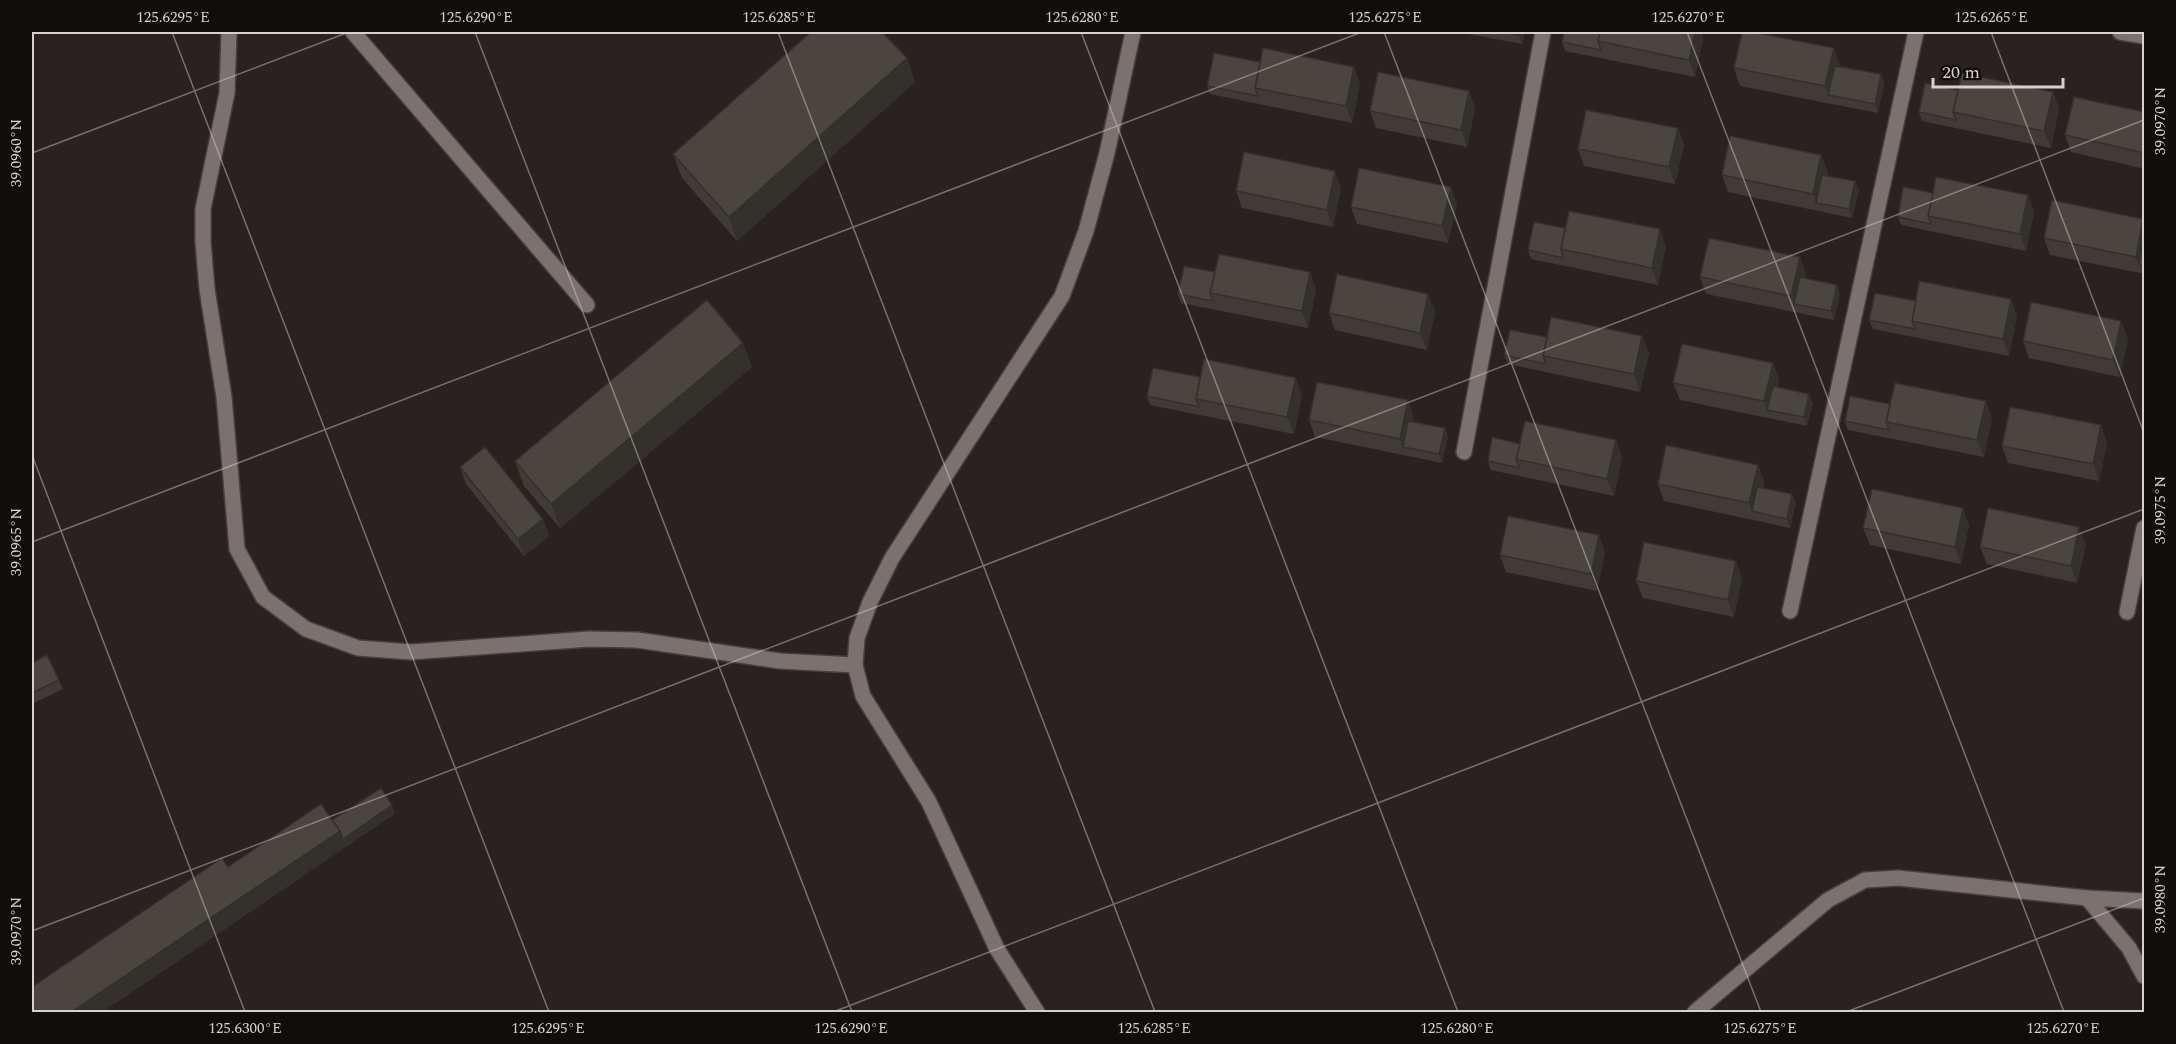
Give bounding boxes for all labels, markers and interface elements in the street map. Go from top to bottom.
text: 125.6295°E [136,6,210,29]
text: 125.6290°E [439,6,513,29]
text: 125.6285°E [742,6,816,29]
text: 125.6280°E [1045,6,1119,29]
text: 125.6275°E [1348,6,1422,29]
text: 125.6270°E [1651,6,1725,29]
text: 125.6265°E [1954,6,2028,29]
scale bar [1933,51,2064,89]
text: 20 m [1942,59,1980,86]
text: 39.0970°N [2149,87,2172,155]
text: 39.0960°N [5,119,28,187]
text: 39.0975°N [2149,476,2172,544]
text: 39.0965°N [5,508,28,576]
text: 39.0980°N [2149,865,2172,933]
text: 39.0970°N [5,897,28,965]
text: 125.6300°E [208,1017,282,1040]
text: 125.6295°E [511,1017,585,1040]
text: 125.6290°E [814,1017,888,1040]
text: 125.6285°E [1117,1017,1191,1040]
text: 125.6280°E [1420,1017,1494,1040]
text: 125.6275°E [1723,1017,1797,1040]
text: 125.6270°E [2026,1017,2100,1040]

